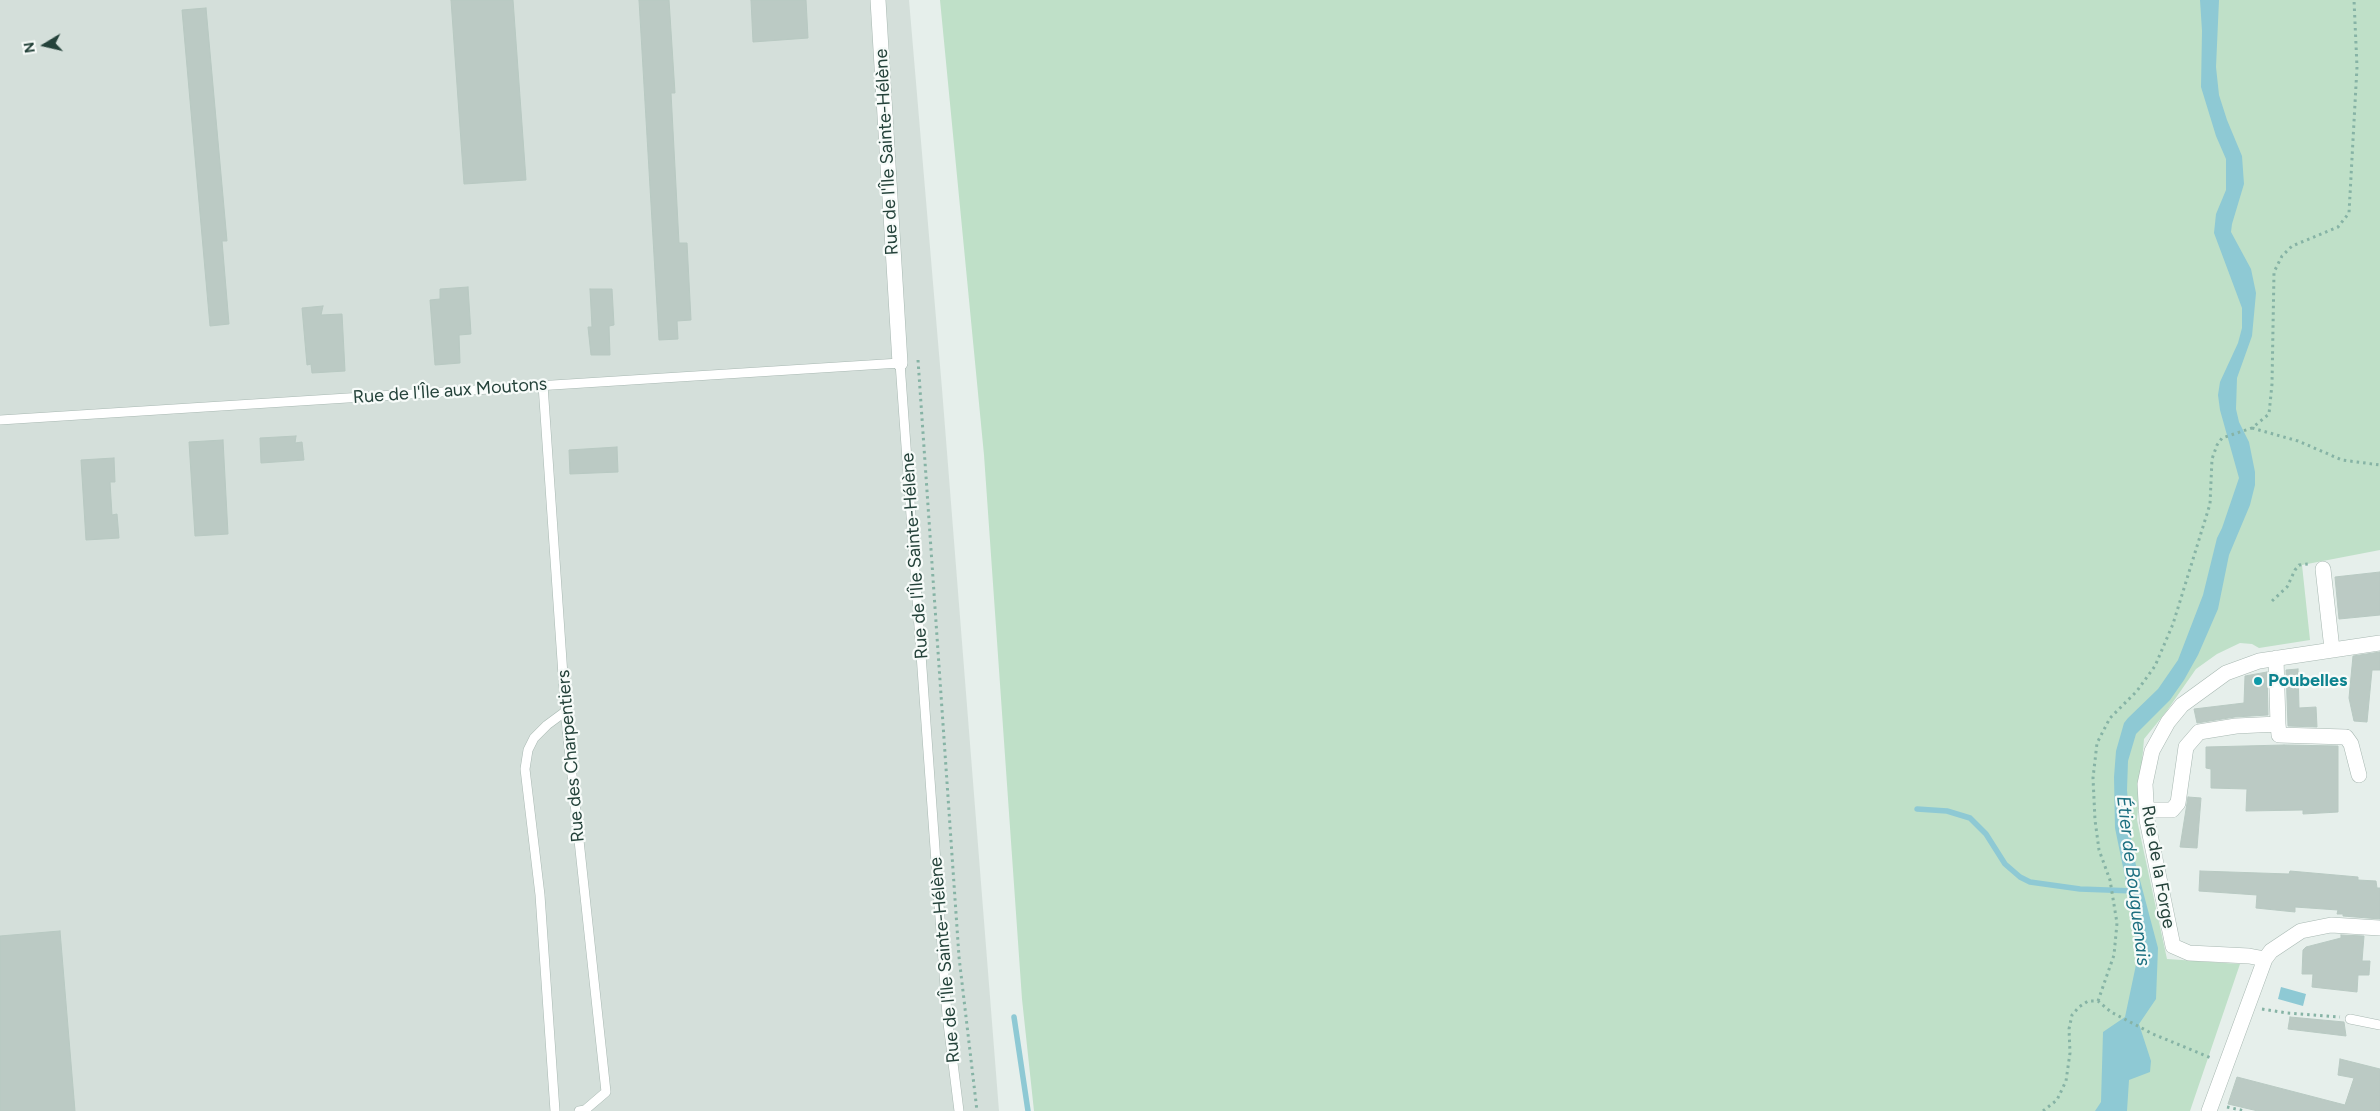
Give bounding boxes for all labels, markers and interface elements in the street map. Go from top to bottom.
north arrow [20,20,70,70]
text: N [20,41,39,54]
street label: Rue de l'Île Sainte-Hélène [871,48,903,256]
street label: Rue de l'Île aux Moutons [352,373,548,409]
street label: Rue de l'Île Sainte-Hélène [897,452,933,660]
street label: Rue des Charpentiers [553,669,589,843]
place label: Poubelles [2268,670,2347,692]
marker: Poubelles [2252,675,2264,687]
water label: Étier de Bouguenais [2111,795,2155,967]
street label: Rue de la Forge [2137,804,2179,930]
street label: Rue de l'Île Sainte-Hélène [925,856,965,1064]

